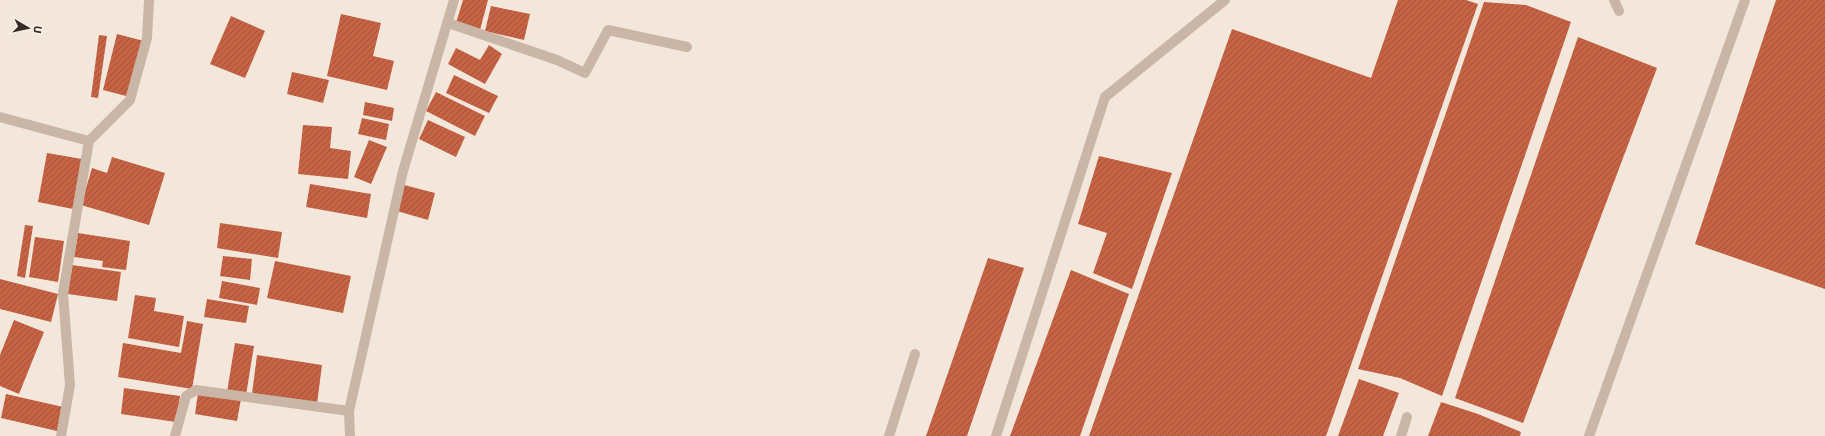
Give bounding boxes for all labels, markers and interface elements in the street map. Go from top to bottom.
north arrow [8,8,48,48]
text: U [30,25,45,34]

